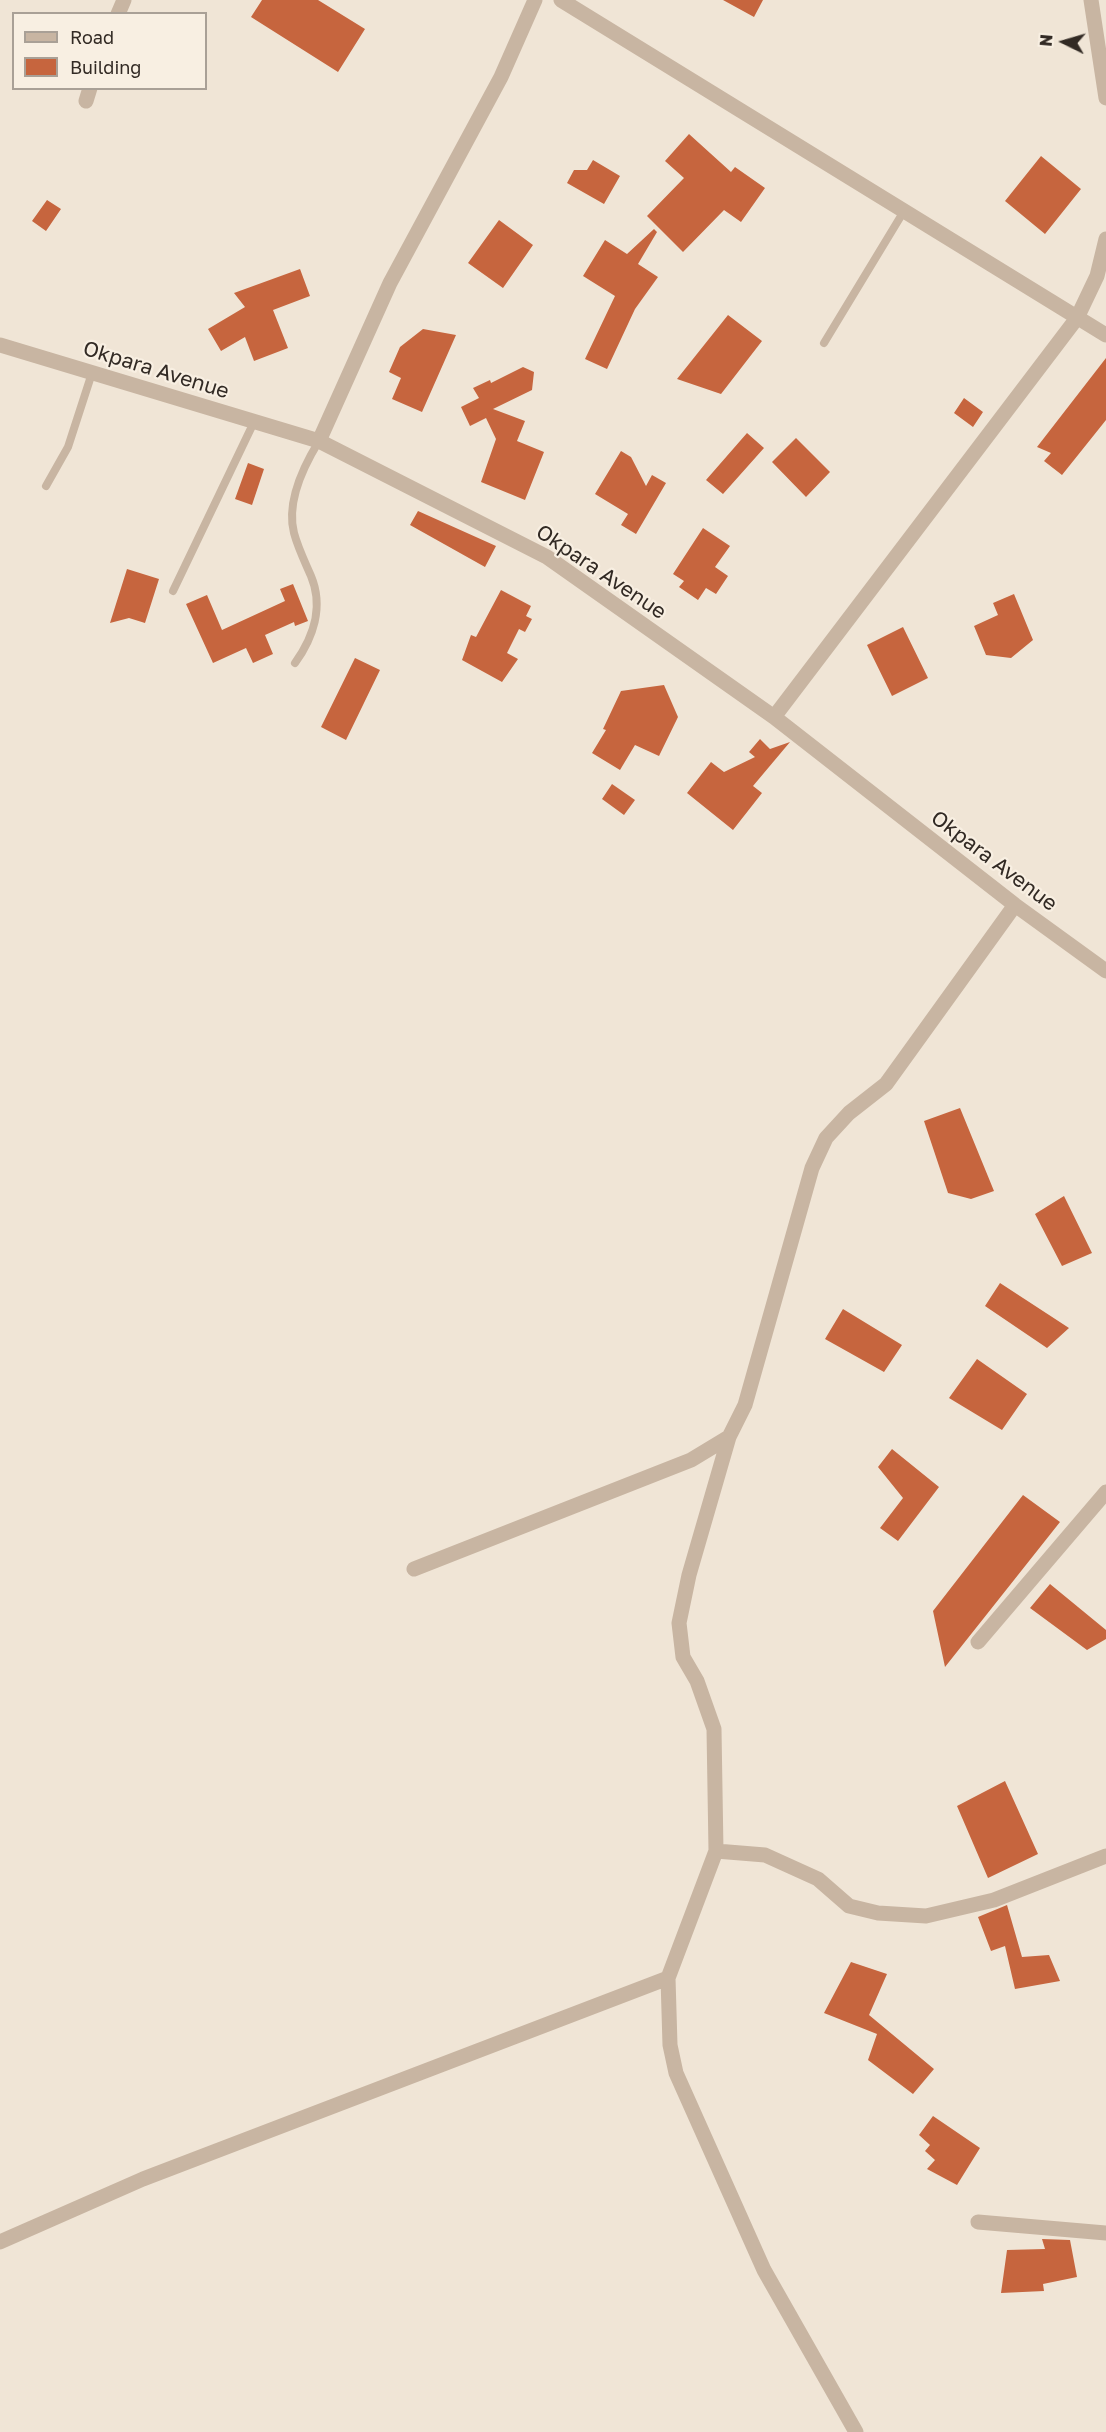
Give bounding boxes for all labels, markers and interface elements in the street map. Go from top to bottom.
legend [12,12,207,90]
north arrow [1034,12,1094,72]
text: Road [70,26,114,48]
text: N [1036,34,1057,47]
text: Building [70,56,141,78]
street label: Okpara Avenue [80,336,232,404]
street label: Okpara Avenue [531,519,671,625]
street label: Okpara Avenue [926,805,1062,917]

